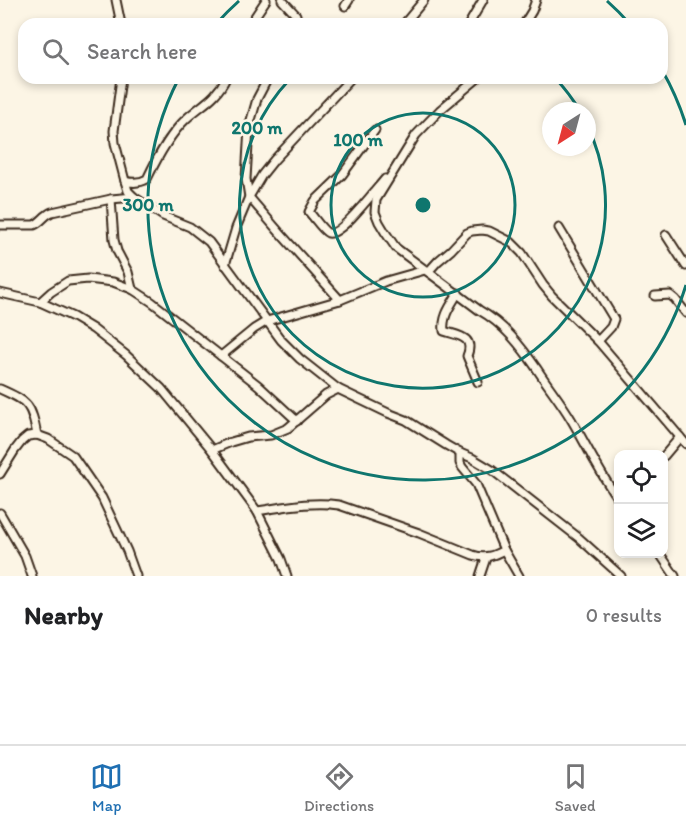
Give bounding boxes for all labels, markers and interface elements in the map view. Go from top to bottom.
search box [18,18,668,84]
icon: search [39,35,72,68]
text: Search here [87,38,197,65]
north arrow [542,102,596,156]
text: 200 m [232,117,283,139]
text: 100 m [333,129,384,151]
text: 300 m [122,194,174,216]
centre of rings [413,195,433,215]
map controls [614,450,668,558]
button: locate [614,450,668,504]
button: layers [614,504,668,558]
text: Nearby [24,599,103,631]
text: 0 results [586,603,662,627]
tab: Map [90,760,123,815]
tab: Directions [304,760,374,815]
tab: Saved [555,760,596,815]

